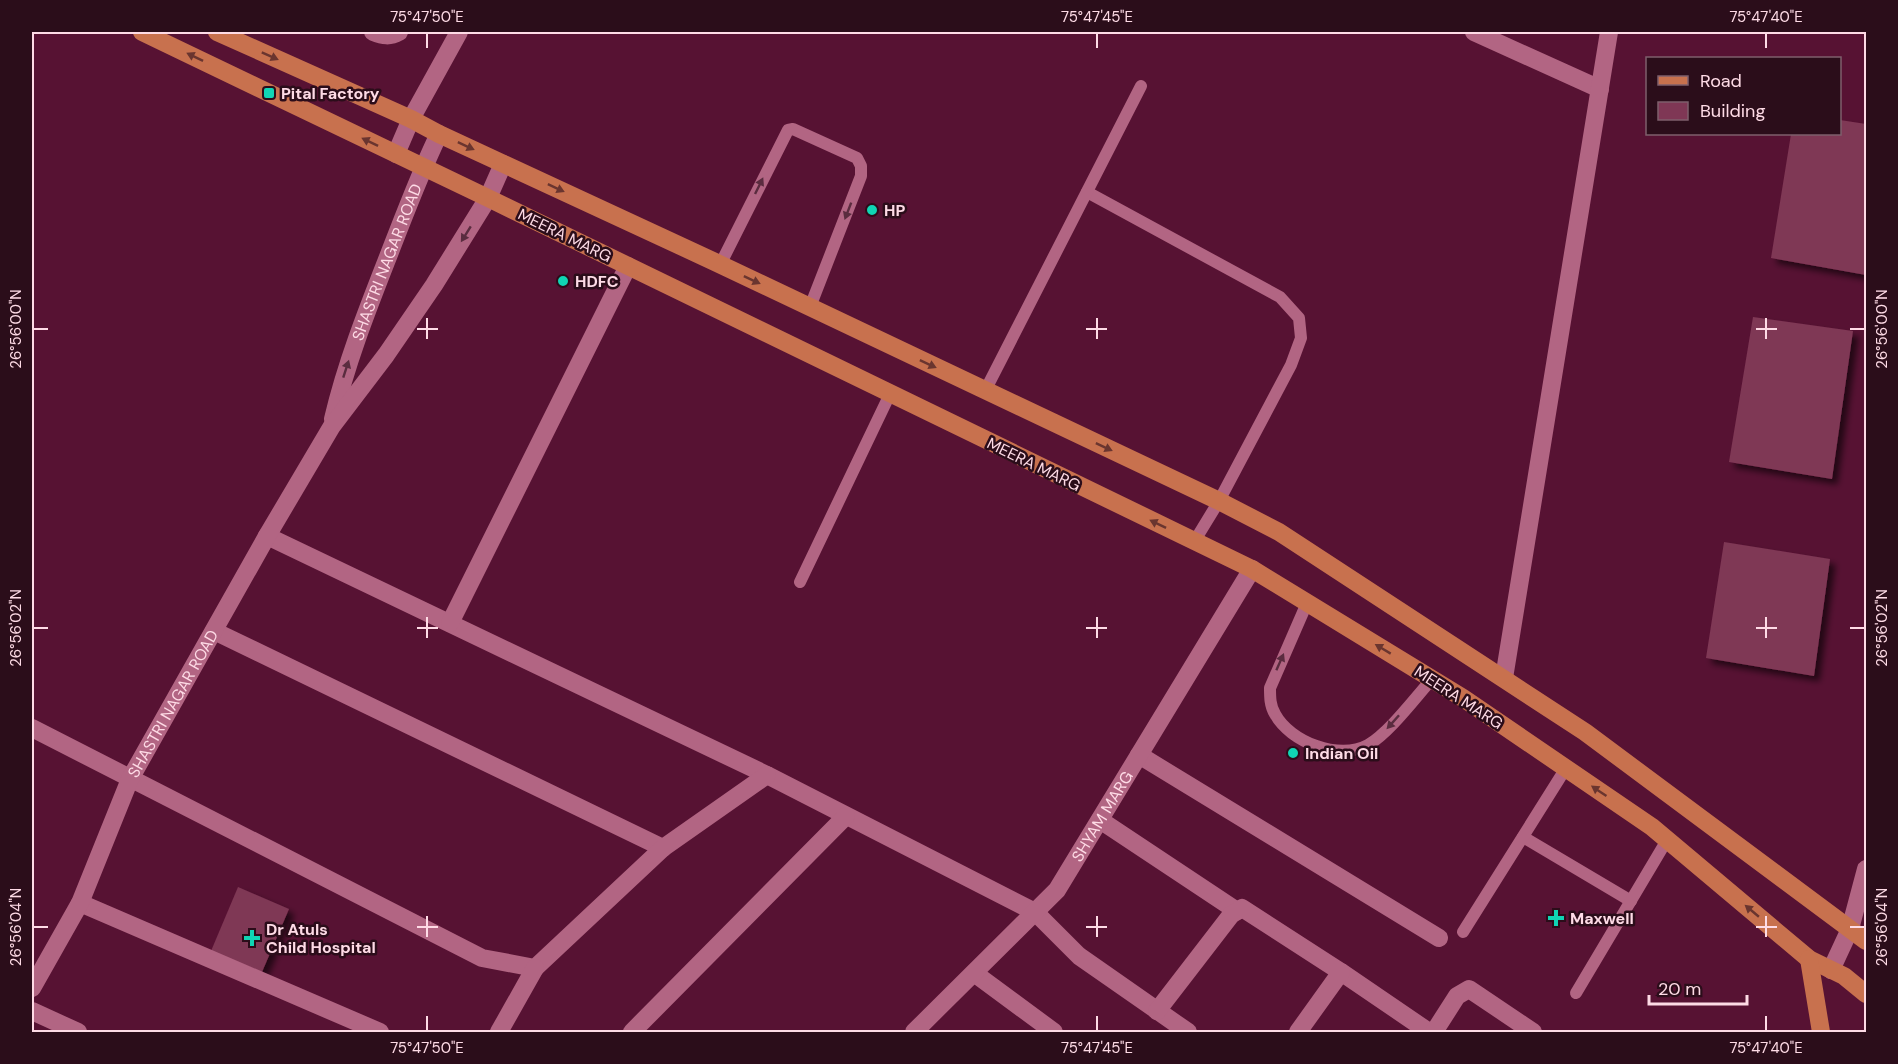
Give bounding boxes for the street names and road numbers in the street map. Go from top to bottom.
street label: SHASTRI NAGAR ROAD [347,181,427,343]
street label: MEERA MARG [515,204,615,267]
street label: MEERA MARG [984,433,1084,496]
street label: SHASTRI NAGAR ROAD [123,626,223,781]
street label: MEERA MARG [1410,661,1507,734]
street label: SHYAM MARG [1067,767,1138,866]

